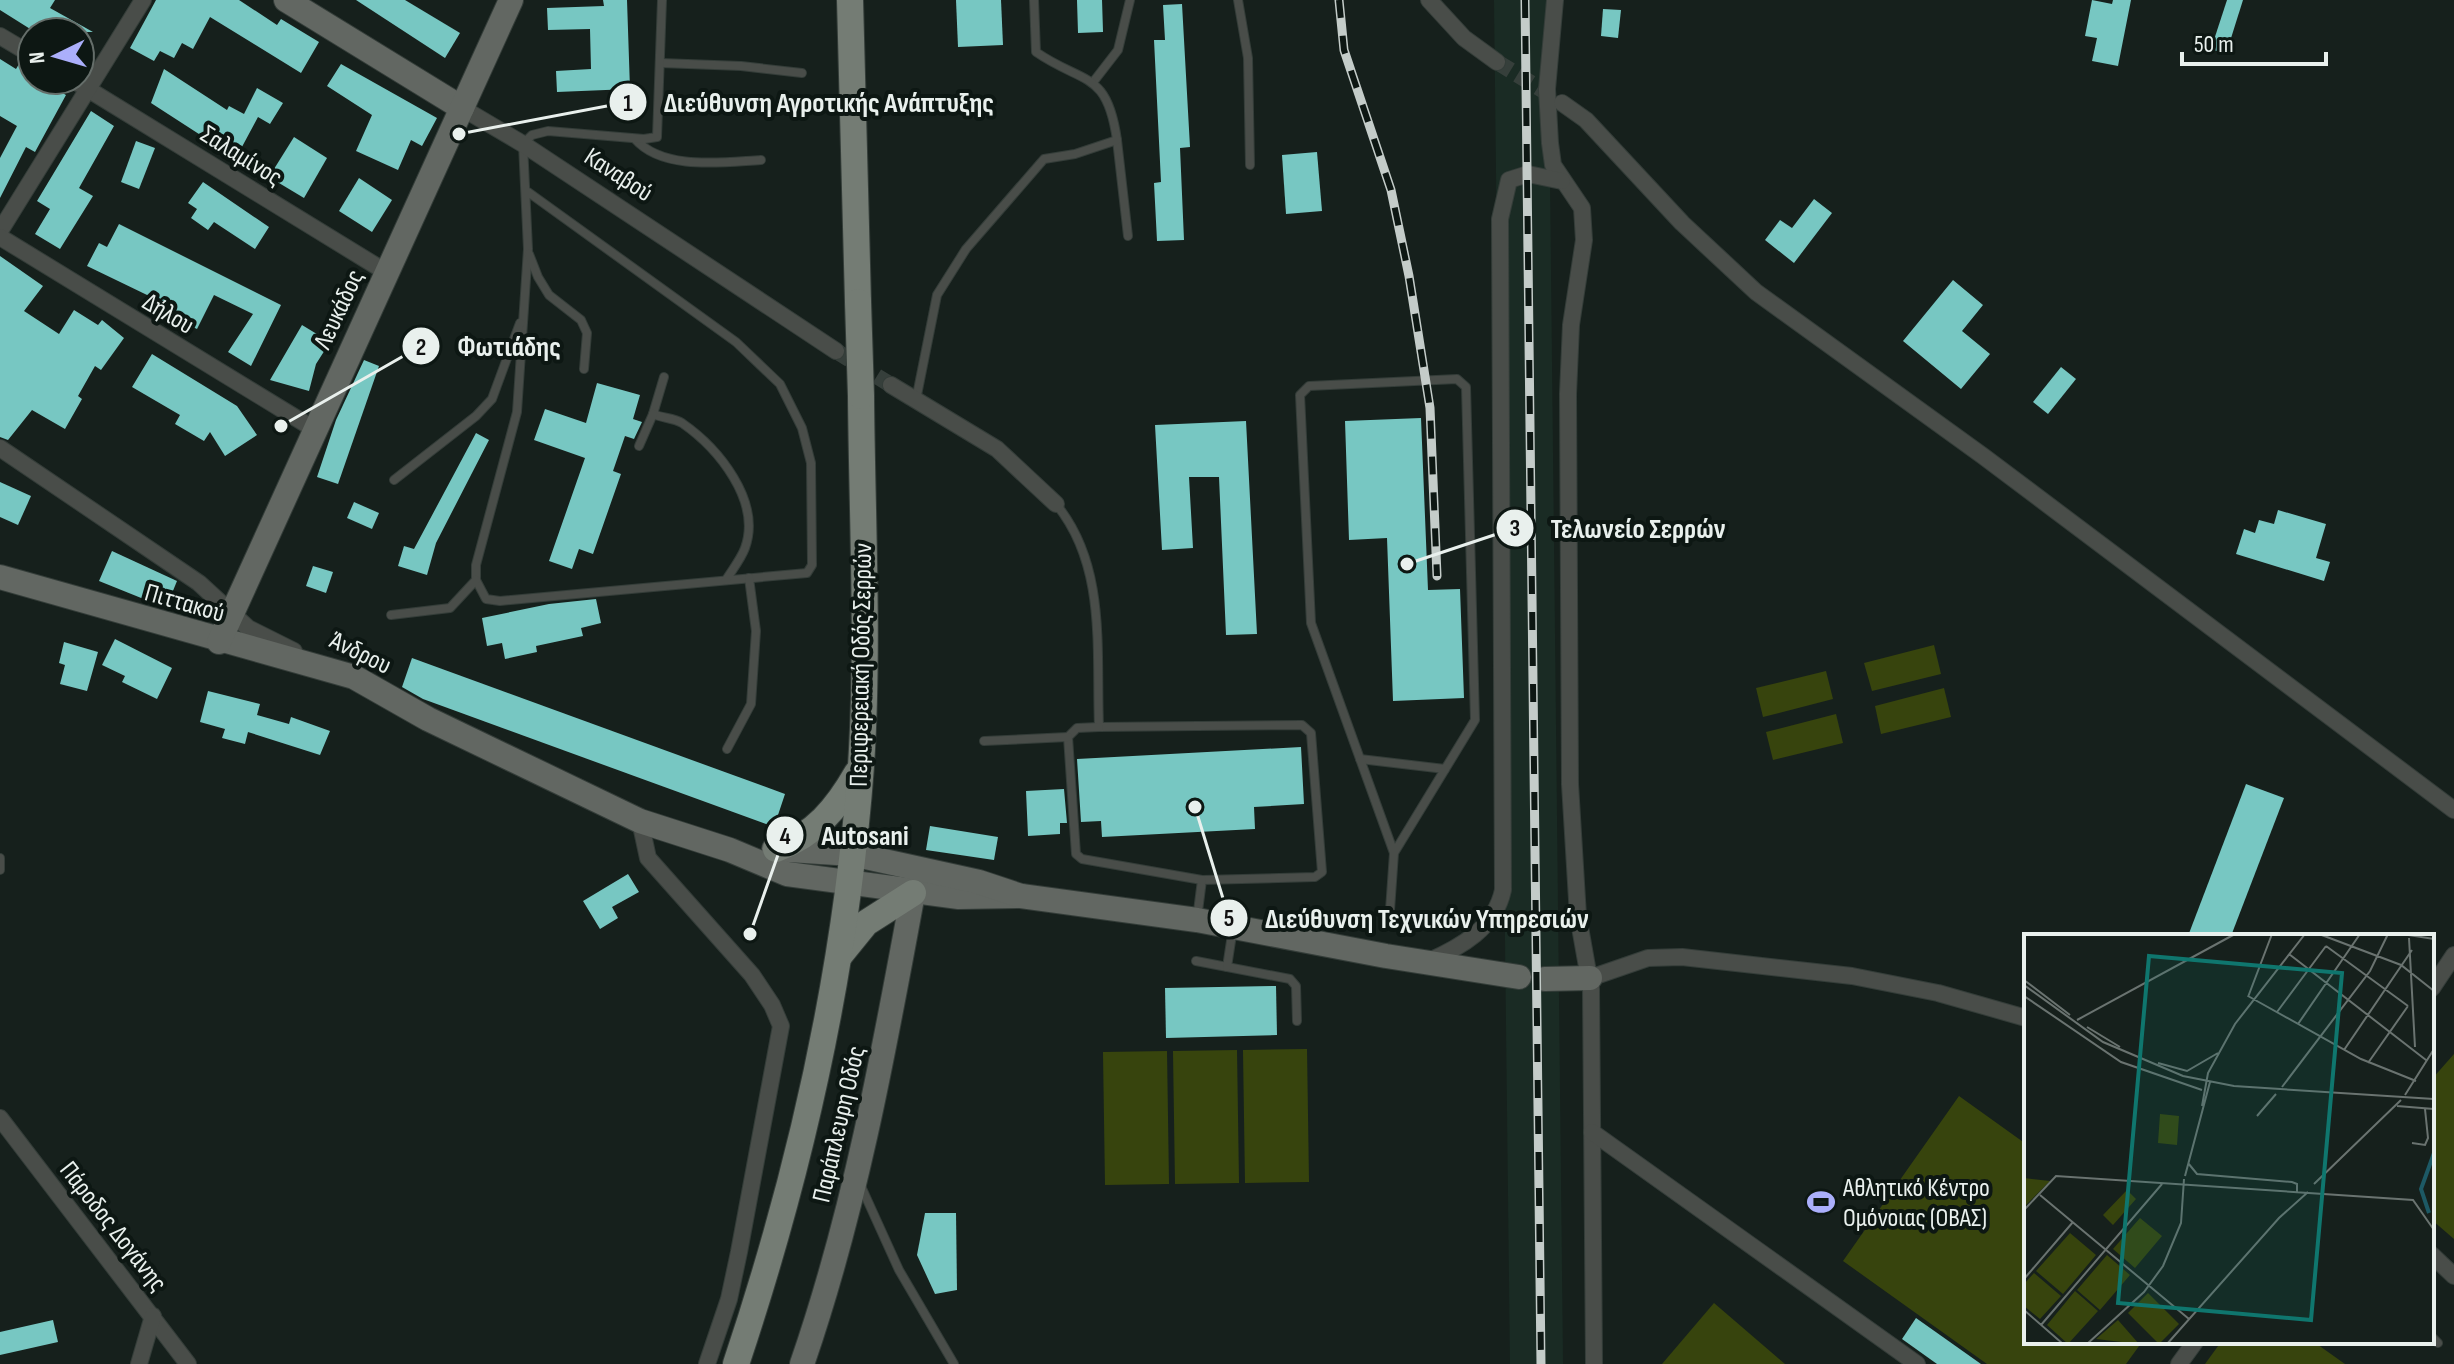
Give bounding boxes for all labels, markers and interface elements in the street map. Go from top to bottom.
north arrow [16,16,96,96]
scale bar [2182,16,2326,66]
text: 50 m [2194,30,2234,59]
text: N [24,51,52,65]
callout: Διεύθυνση Αγροτικής Ανάπτυξης [608,76,1010,128]
text: Διεύθυνση Αγροτικής Ανάπτυξης [664,87,994,120]
text: 1 [623,89,633,118]
street label: Σαλαμίνος [194,119,288,194]
street label: Καναβού [578,142,658,209]
street label: Λευκάδος [307,265,371,355]
street label: Δήλου [137,287,200,342]
callout: Φωτιάδης [401,320,576,372]
text: Φωτιάδης [457,331,561,364]
text: 2 [416,333,426,362]
callout: Τελωνείο Σερρών [1495,502,1742,554]
text: Τελωνείο Σερρών [1551,513,1726,546]
text: 3 [1510,514,1520,543]
street label: Περιφερειακή Οδός Σερρών [844,543,879,787]
street label: Πιττακού [141,577,228,630]
street label: Άνδρου [325,625,396,681]
callout: Autosani [765,809,925,861]
text: Autosani [820,820,909,853]
text: 4 [779,822,791,851]
callout: Διεύθυνση Τεχνικών Υπηρεσιών [1209,892,1605,944]
text: Διεύθυνση Τεχνικών Υπηρεσιών [1265,903,1589,936]
text: 5 [1224,904,1234,933]
inset map [2024,934,2434,1344]
street label: Παράπλευρη Οδός [806,1043,873,1206]
street label: Πάροδος Δογάνης [52,1156,173,1298]
place label: Αθλητικό Κέντρο Ομόνοιας (ΟΒΑΣ) [1842,1173,1990,1234]
sports icon: Αθλητικό Κέντρο Ομόνοιας (ΟΒΑΣ) [1806,1187,1836,1217]

